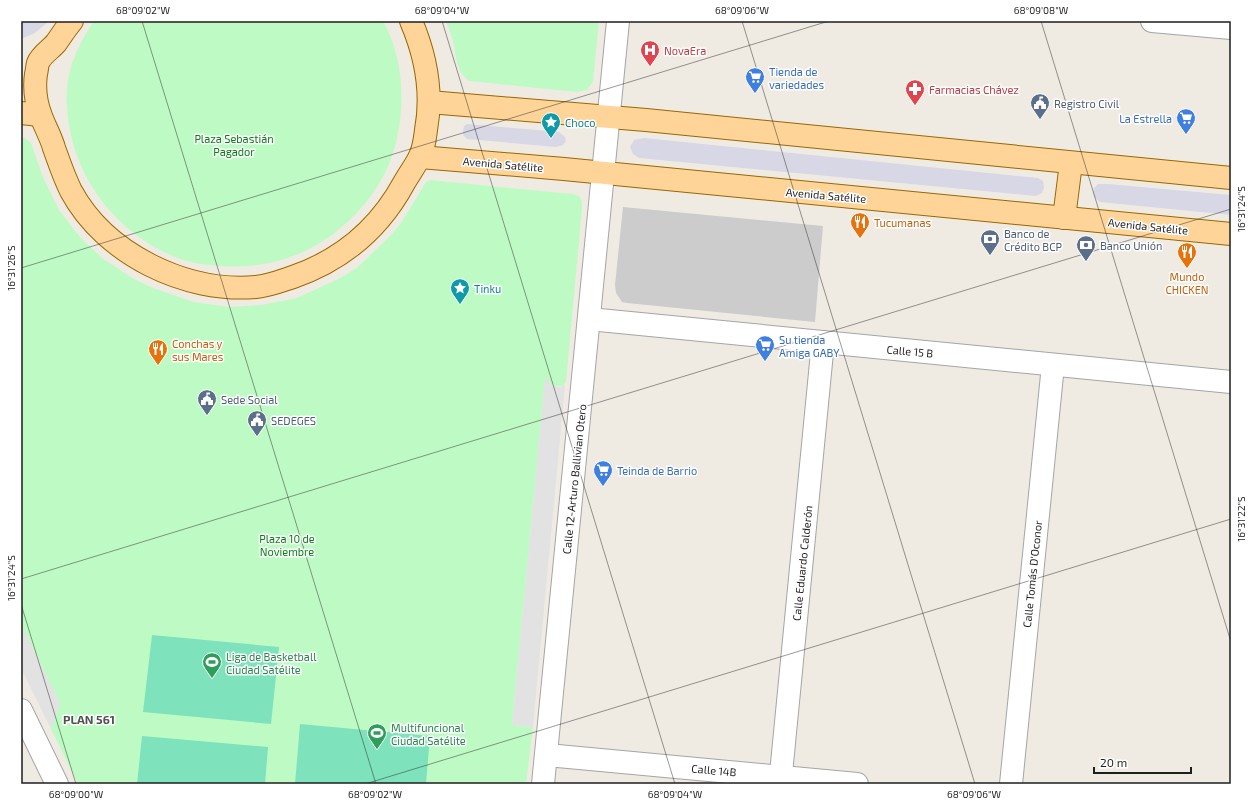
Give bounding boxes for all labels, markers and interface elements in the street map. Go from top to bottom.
text: 68°09'02"W [116,4,170,16]
text: 68°09'04"W [415,4,470,16]
text: 68°09'06"W [715,4,770,16]
text: 68°09'08"W [1014,4,1069,16]
hospital icon: NovaEra [639,39,661,67]
place label: NovaEra [664,44,706,57]
place label: Tienda de variedades [769,65,824,91]
supermarket icon: Tienda de variedades [744,66,766,94]
pharmacy icon: Farmacias Chávez [904,78,926,106]
place label: Farmacias Chávez [929,83,1019,96]
public building icon: Registro Civil [1029,92,1051,120]
place label: Registro Civil [1054,97,1120,110]
supermarket icon: La Estrella [1175,107,1197,135]
place icon: Choco [540,111,562,139]
place label: La Estrella [1119,112,1172,125]
place label: Choco [565,116,595,129]
park label: Plaza Sebastián Pagador [194,132,274,158]
street label: Avenida Satélite [462,154,544,174]
street label: Avenida Satélite [785,185,867,205]
text: 16°31'24"S [1235,186,1247,232]
restaurant icon: Tucumanas [849,211,871,239]
street label: Avenida Satélite [1107,215,1189,237]
place label: Tucumanas [874,216,931,229]
place label: Banco de Crédito BCP [1004,227,1062,253]
bank icon: Banco de Crédito BCP [979,228,1001,256]
bank icon: Banco Unión [1075,234,1097,262]
place label: Banco Unión [1100,239,1162,252]
restaurant icon: Mundo CHICKEN [1176,241,1198,269]
text: 16°31'26"S [5,245,17,291]
place label: Mundo CHICKEN [1165,270,1209,296]
place icon: Tinku [449,277,471,305]
place label: Tinku [474,282,501,295]
place label: Su tienda Amiga GABY [779,333,840,359]
supermarket icon: Su tienda Amiga GABY [754,334,776,362]
place label: Conchas y sus Mares [172,337,224,363]
restaurant icon: Conchas y sus Mares [147,338,169,366]
street label: Calle 15 B [886,342,934,360]
public building icon: Sede Social [196,388,218,416]
place label: Sede Social [221,393,278,406]
street label: Calle 12-Arturo Ballivian Otero [560,403,588,555]
public building icon: SEDEGES [246,409,268,437]
place label: SEDEGES [271,414,316,427]
supermarket icon: Teinda de Barrio [592,459,614,487]
place label: Teinda de Barrio [617,464,697,477]
text: 16°31'22"S [1235,496,1247,542]
street label: Calle Eduardo Calderón [789,505,815,621]
street label: Calle Tomás D'Oconor [1020,519,1044,628]
park label: Plaza 10 de Noviembre [259,532,315,558]
text: 16°31'24"S [5,555,17,601]
place label: Liga de Basketball Ciudad Satélite [226,650,317,676]
sports icon: Liga de Basketball Ciudad Satélite [201,651,223,679]
district label: PLAN 561 [63,712,115,726]
place label: Multifuncional Ciudad Satélite [391,721,466,747]
sports icon: Multifuncional Ciudad Satélite [366,722,388,750]
scale bar [1094,749,1191,775]
text: 20 m [1100,755,1127,769]
street label: Calle 14B [691,762,737,778]
text: 68°09'00"W [49,788,104,800]
text: 68°09'02"W [348,788,402,800]
text: 68°09'04"W [648,788,703,800]
text: 68°09'06"W [947,788,1002,800]

